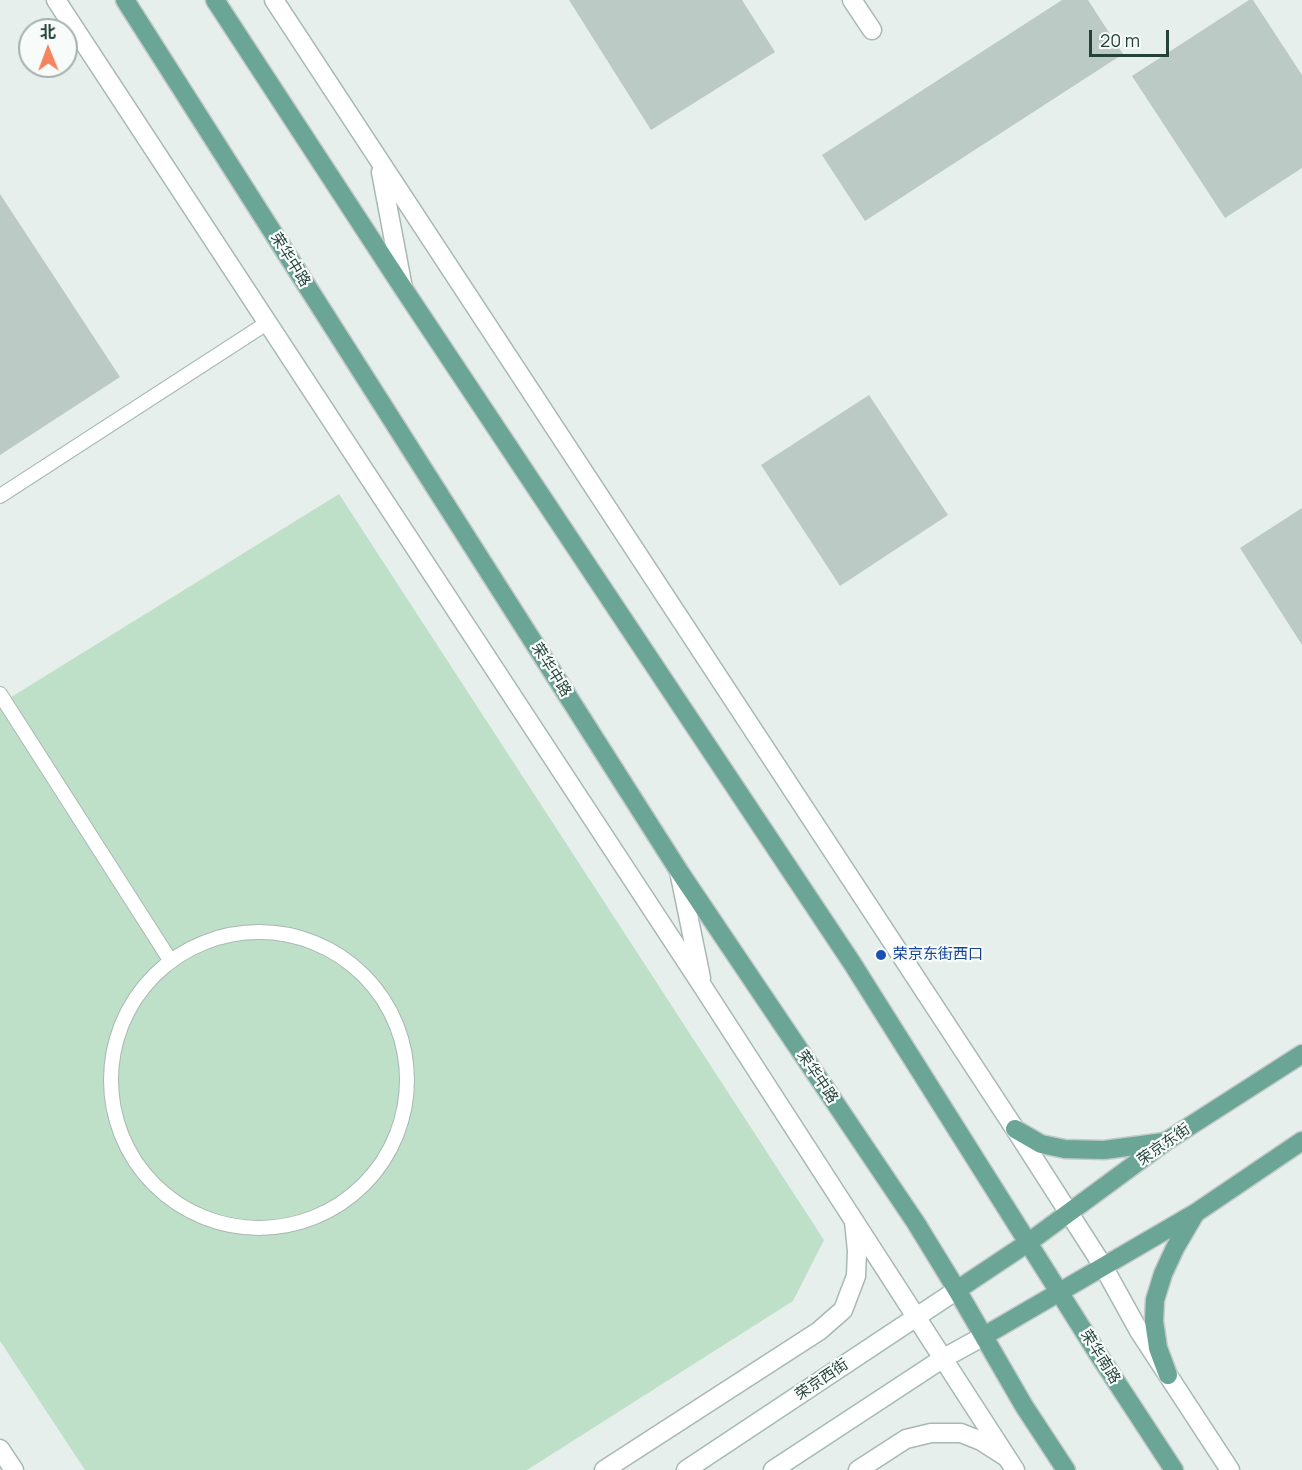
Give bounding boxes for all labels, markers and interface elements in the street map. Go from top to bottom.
north arrow [18,18,78,78]
scale bar [1092,18,1172,56]
text: 北 [40,21,56,43]
text: 20 m [1100,28,1140,52]
street label: 荣华中路 [266,230,314,290]
street label: 荣华中路 [527,640,575,700]
place label: 荣京东街西口 [893,946,983,964]
marker: 荣京东街西口 [874,948,888,962]
street label: 荣华中路 [793,1047,841,1107]
street label: 荣京东街 [1134,1120,1194,1170]
street label: 荣华南路 [1076,1327,1124,1387]
street label: 荣京西街 [792,1356,852,1404]

